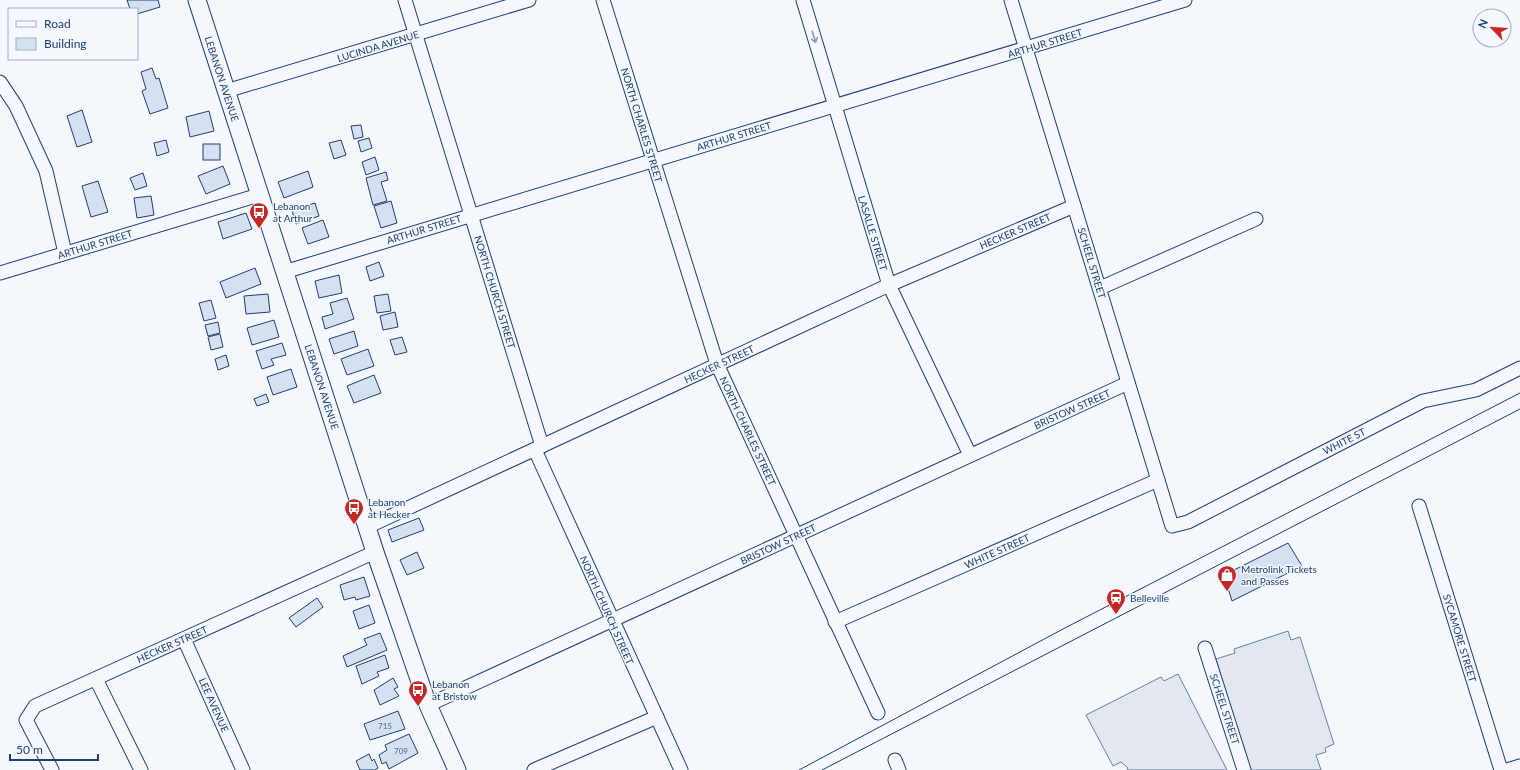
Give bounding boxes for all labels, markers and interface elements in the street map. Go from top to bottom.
legend [8,8,138,60]
north arrow [1472,8,1512,48]
text: Road [44,16,71,31]
text: N [1475,17,1490,30]
street label: ARTHUR STREET [1006,26,1084,60]
street label: LUCINDA AVENUE [336,28,421,64]
one-way arrow [811,31,818,44]
street label: LEBANON AVENUE [203,35,242,123]
text: Building [44,36,87,51]
street label: NORTH CHARLES STREET [619,66,665,184]
street label: ARTHUR STREET [695,119,773,153]
street label: LASALLE STREET [856,194,890,272]
place label: Lebanon at Arthur [273,200,313,224]
bus stop icon: Lebanon at Arthur [248,201,270,229]
street label: HECKER STREET [978,211,1053,251]
street label: ARTHUR STREET [385,212,463,246]
street label: SCHEEL STREET [1075,226,1109,300]
street label: ARTHUR STREET [56,227,134,261]
street label: NORTH CHURCH STREET [472,234,518,350]
street label: HECKER STREET [682,342,756,386]
street label: LEBANON AVENUE [303,343,342,431]
street label: NORTH CHARLES STREET [717,375,779,488]
street label: BRISTOW STREET [1032,387,1112,431]
street label: WHITE ST [1321,425,1367,457]
place label: Lebanon at Hecker [368,496,411,520]
bus stop icon: Lebanon at Hecker [343,497,365,525]
street label: BRISTOW STREET [738,521,818,567]
street label: WHITE STREET [963,531,1032,571]
street label: NORTH CHURCH STREET [578,554,636,666]
place label: Metrolink Tickets and Passes [1241,563,1317,587]
shop icon: Metrolink Tickets and Passes [1216,564,1238,592]
station icon: Belleville [1105,587,1127,615]
place label: Belleville [1130,592,1169,604]
street label: SYCAMORE STREET [1441,592,1479,684]
street label: HECKER STREET [135,623,209,665]
street label: SCHEEL STREET [1208,672,1242,746]
street label: LEE AVENUE [197,676,231,734]
place label: Lebanon at Bristow [432,678,477,702]
bus stop icon: Lebanon at Bristow [407,679,429,707]
house number: 715 [378,721,392,731]
scale bar [10,736,98,762]
text: 50 m [16,742,43,757]
house number: 709 [394,746,408,756]

